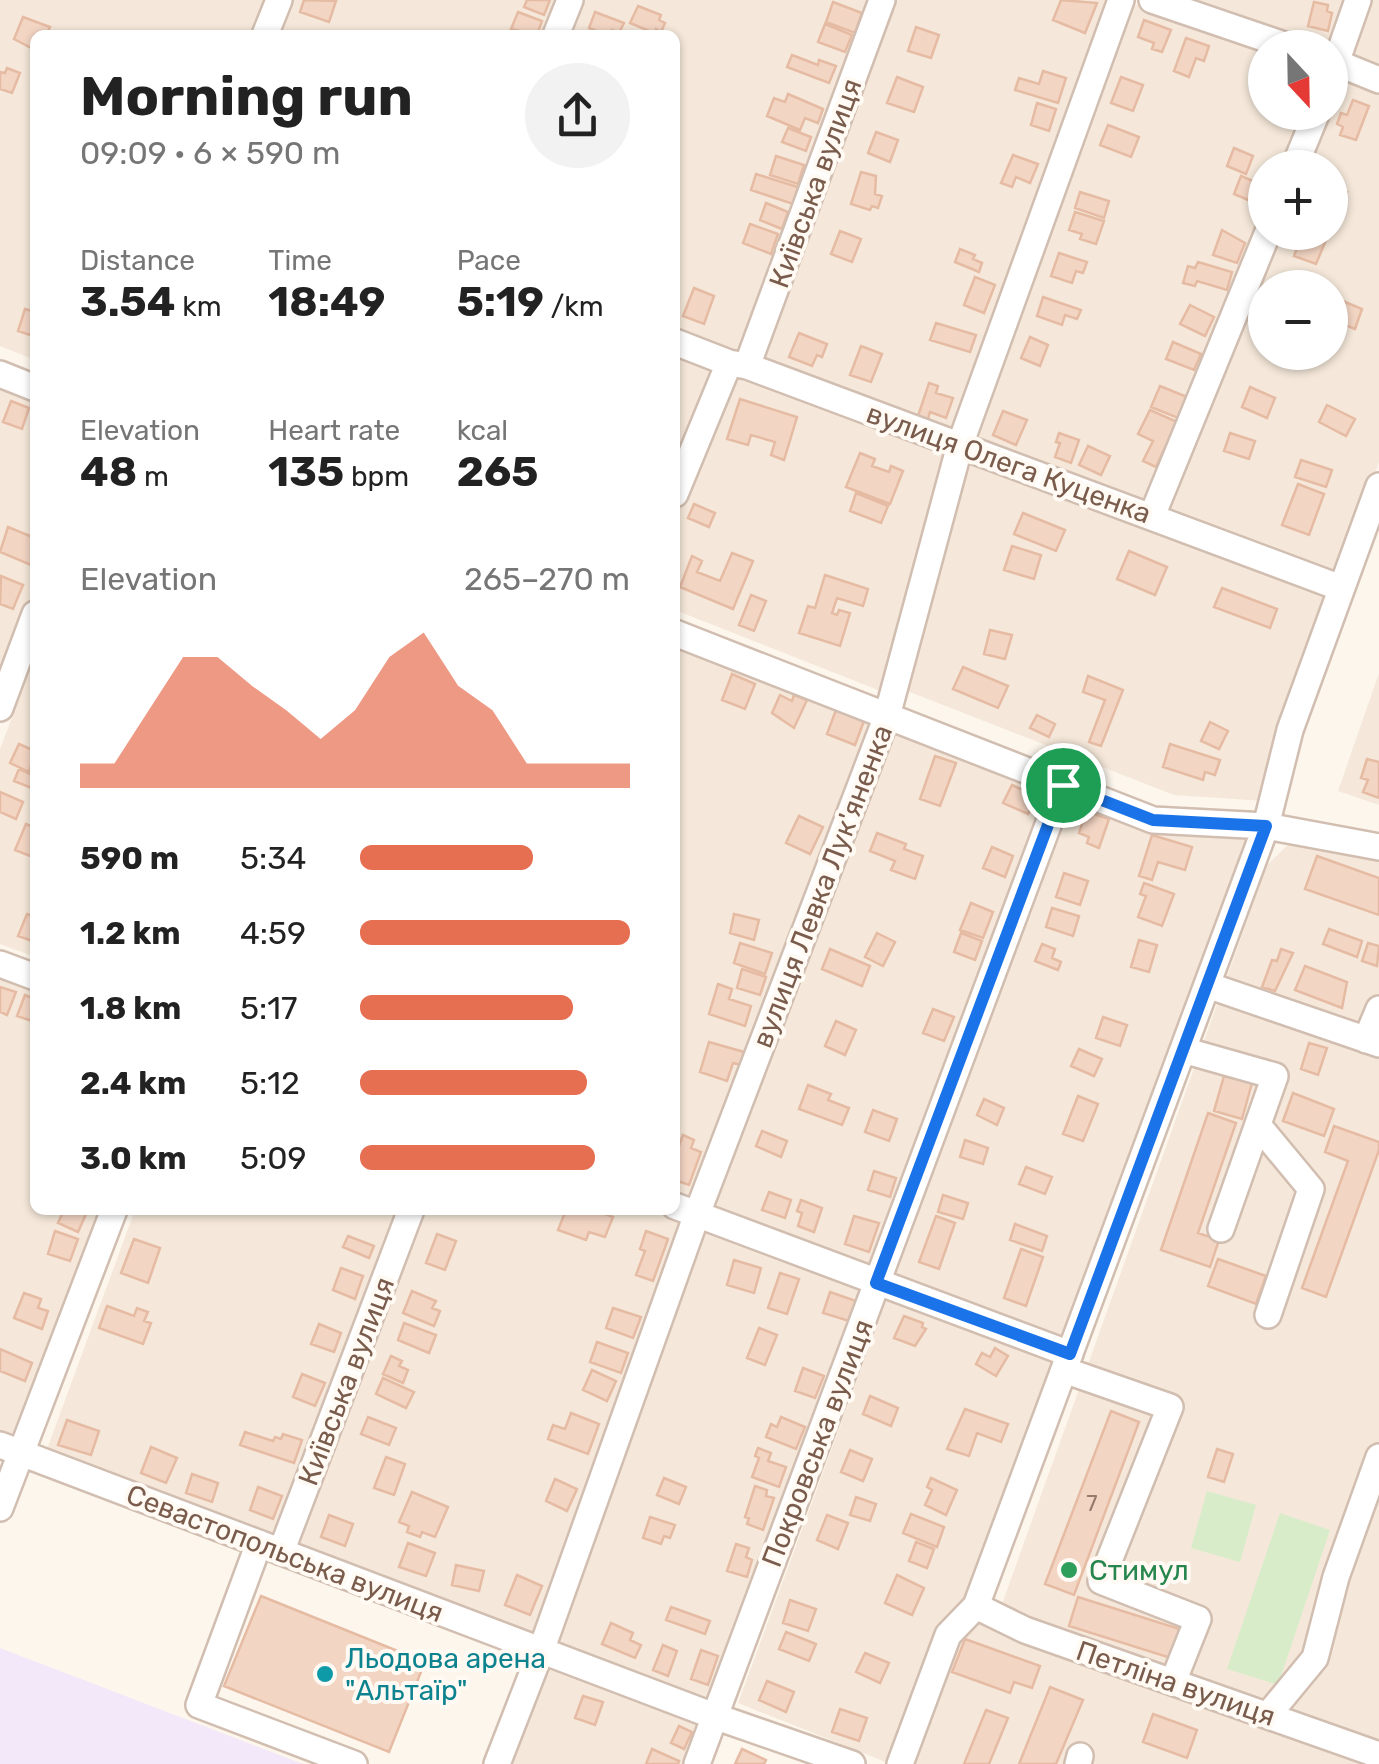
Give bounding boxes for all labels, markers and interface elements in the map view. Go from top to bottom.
north arrow [1248,30,1348,130]
map controls [1248,30,1348,370]
button: share [525,63,630,168]
text: Morning run [80,64,413,129]
street label: Київська вулиця [762,74,869,292]
text: 09:09 · 6 × 590 m [80,134,340,172]
button: + [1248,150,1348,250]
text: Distance [80,244,195,277]
text: Time [268,244,332,277]
text: Pace [457,244,521,277]
button: − [1248,270,1348,370]
text: 3.54 [80,277,175,327]
text: 18:49 [268,277,385,327]
text: 5:19 [457,277,544,327]
text: km [175,290,222,323]
text: /km [544,290,604,323]
street label: вулиця Олега Куценка [862,397,1155,530]
text: Elevation [80,414,200,447]
text: Heart rate [268,414,400,447]
text: kcal [457,414,508,447]
text: 48 [80,447,137,497]
text: 135 [268,447,344,497]
text: 265 [457,447,538,497]
text: m [137,460,169,493]
text: bpm [344,460,409,493]
text: Elevation [80,560,217,598]
text: 265–270 m [464,560,630,598]
street label: вулиця Левка Лук'яненка [746,720,899,1052]
pin [1021,743,1106,828]
icon: arrive [1036,758,1091,813]
text: 590 m [80,839,179,877]
text: 5:34 [240,839,306,877]
text: 1.2 km [80,914,181,952]
text: 4:59 [240,914,306,952]
text: 1.8 km [80,989,181,1027]
text: 5:17 [240,989,297,1027]
text: 2.4 km [80,1064,186,1102]
text: 5:12 [240,1064,300,1102]
text: 3.0 km [80,1139,187,1177]
text: 5:09 [240,1139,307,1177]
street label: Київська вулиця [292,1272,401,1490]
street label: Покровська вулиця [755,1315,880,1572]
street label: Севастопольська вулиця [122,1478,448,1629]
house number: 7 [1086,1490,1098,1517]
place label: Стимул [1089,1554,1189,1587]
marker: Стимул [1058,1559,1080,1581]
street label: Петліна вулиця [1072,1634,1280,1733]
place label: Льодова арена "Альтаїр" [345,1642,546,1707]
marker: Льодова арена "Альтаїр" [314,1663,336,1685]

